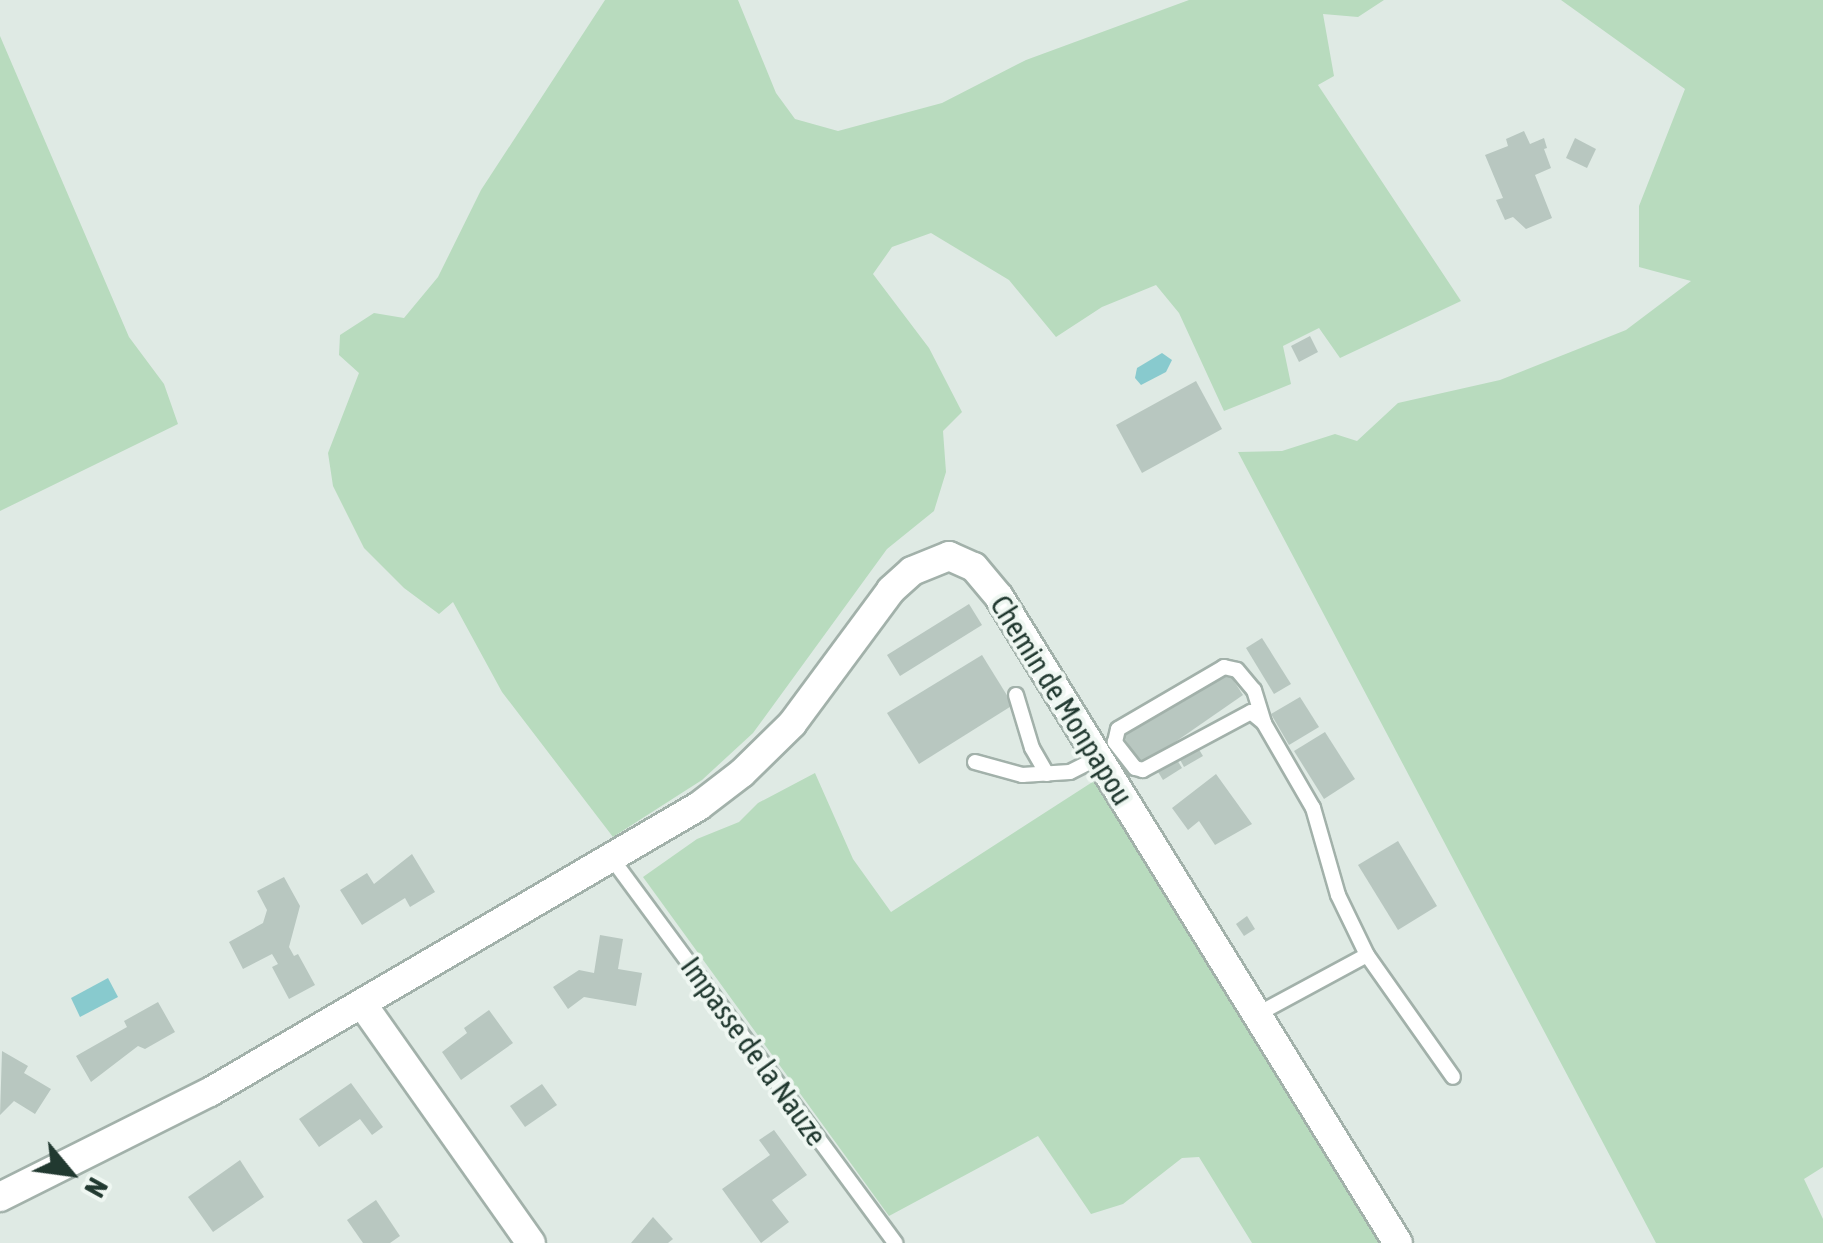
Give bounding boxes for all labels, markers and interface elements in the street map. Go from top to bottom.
street label: Chemin de Monpapou [983,588,1141,812]
street label: Impasse de la Nauze [673,950,835,1152]
north arrow [20,1123,120,1223]
text: N [78,1173,114,1203]

